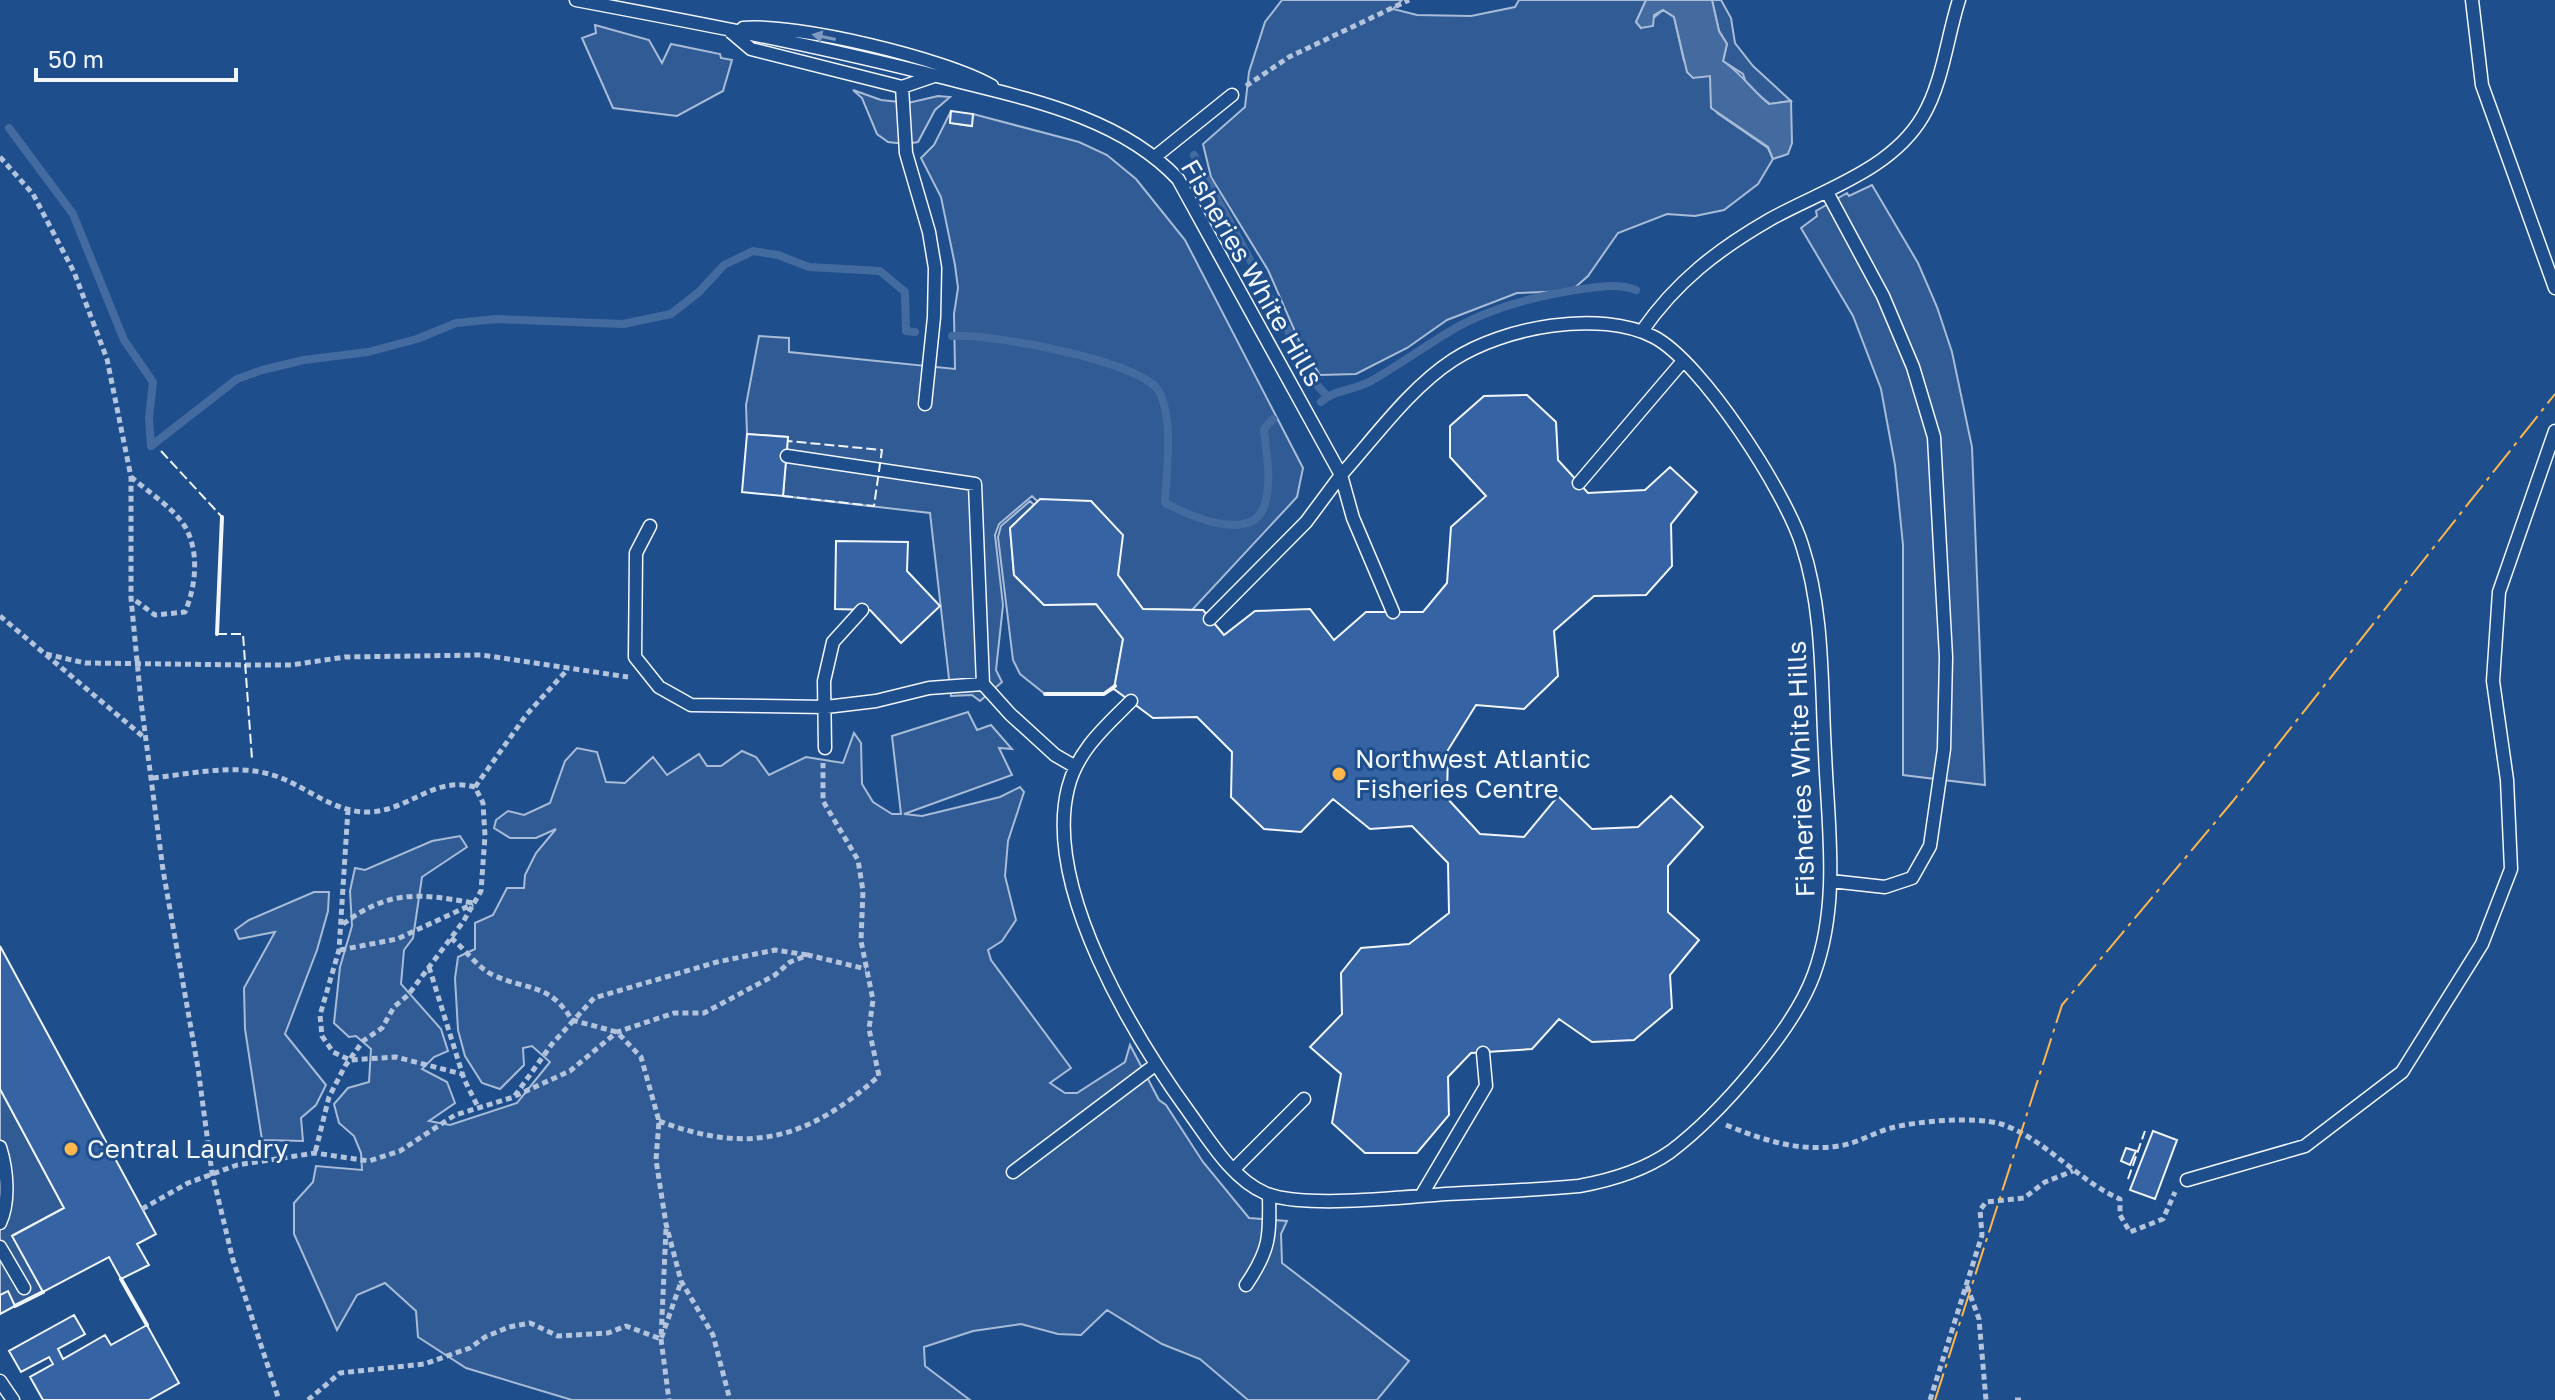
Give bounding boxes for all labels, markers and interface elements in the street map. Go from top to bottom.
one-way arrow [812,30,837,43]
scale bar [36,32,236,82]
text: 50 m [48,44,104,73]
street label: Fisheries White Hills [1175,154,1330,392]
street label: Fisheries White Hills [1781,640,1820,898]
place label: Northwest Atlantic Fisheries Centre [1355,743,1591,804]
marker: Northwest Atlantic Fisheries Centre [1330,765,1348,783]
place label: Central Laundry [87,1133,289,1164]
marker: Central Laundry [62,1140,80,1158]

